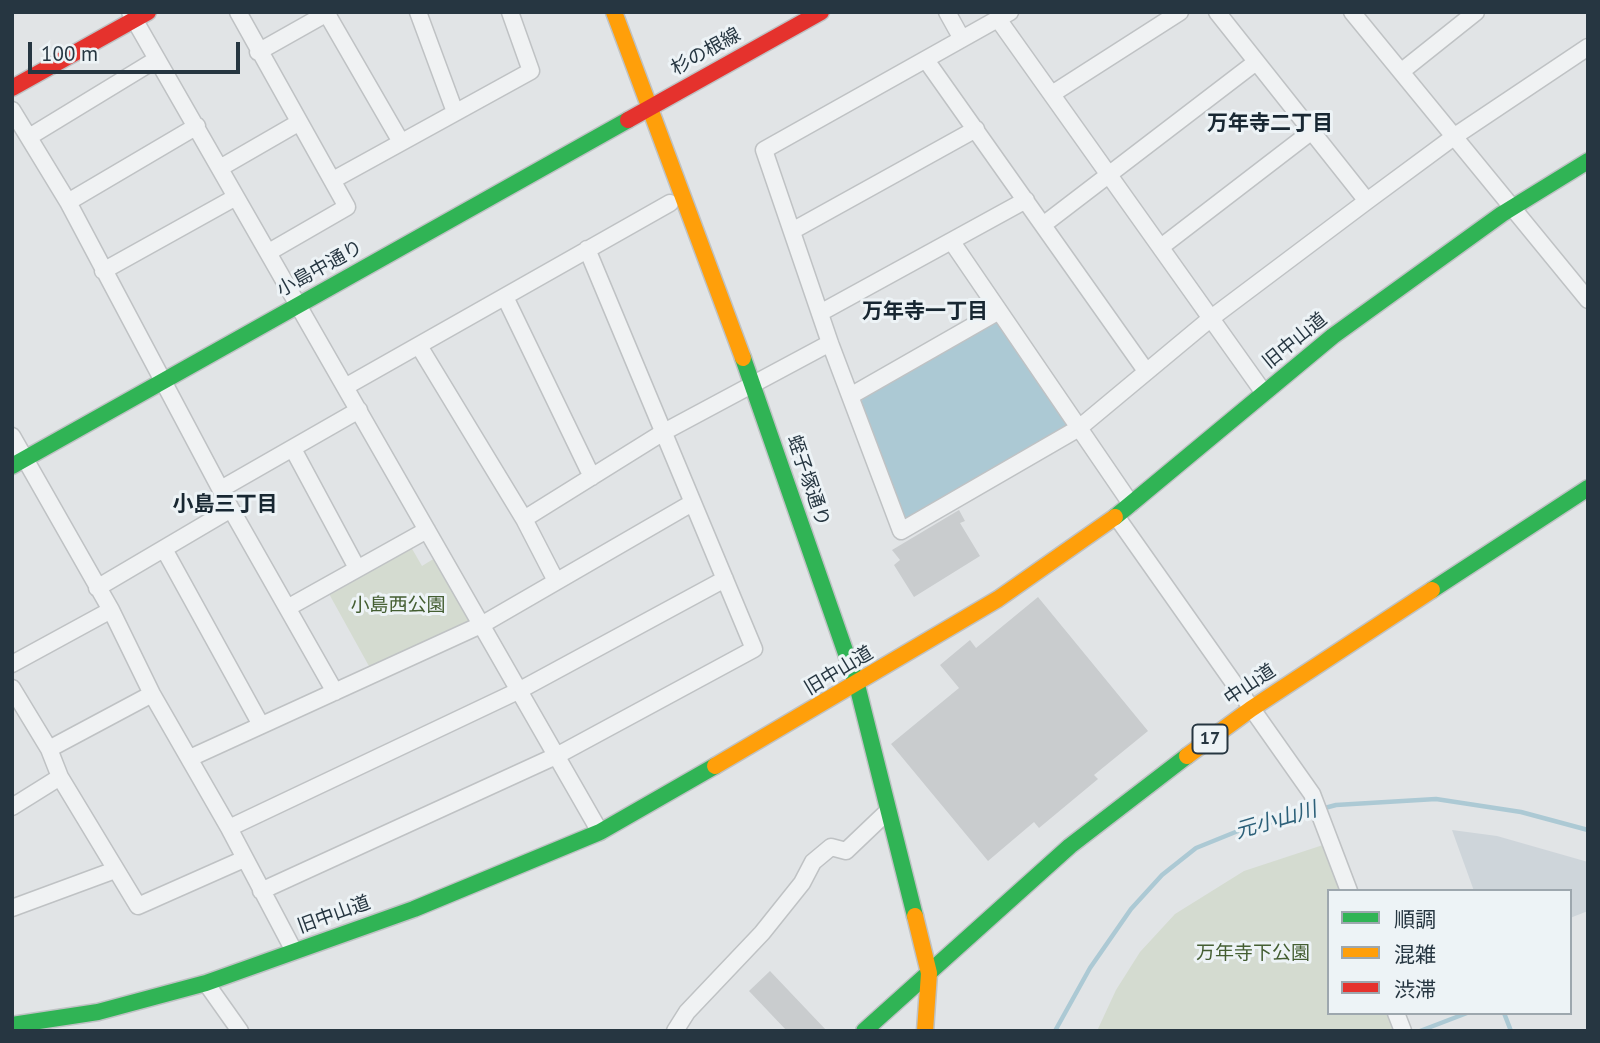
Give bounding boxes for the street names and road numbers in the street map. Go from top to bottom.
street label: 杉の根線 [667,24,745,80]
street label: 小島中通り [273,236,367,302]
street label: 旧中山道 [1258,308,1332,374]
street label: 蛭子塚通り [782,432,834,530]
street label: 旧中山道 [801,642,877,700]
street label: 中山道 [1220,660,1280,710]
road number: 17 [1192,724,1228,754]
street label: 旧中山道 [294,891,374,939]

